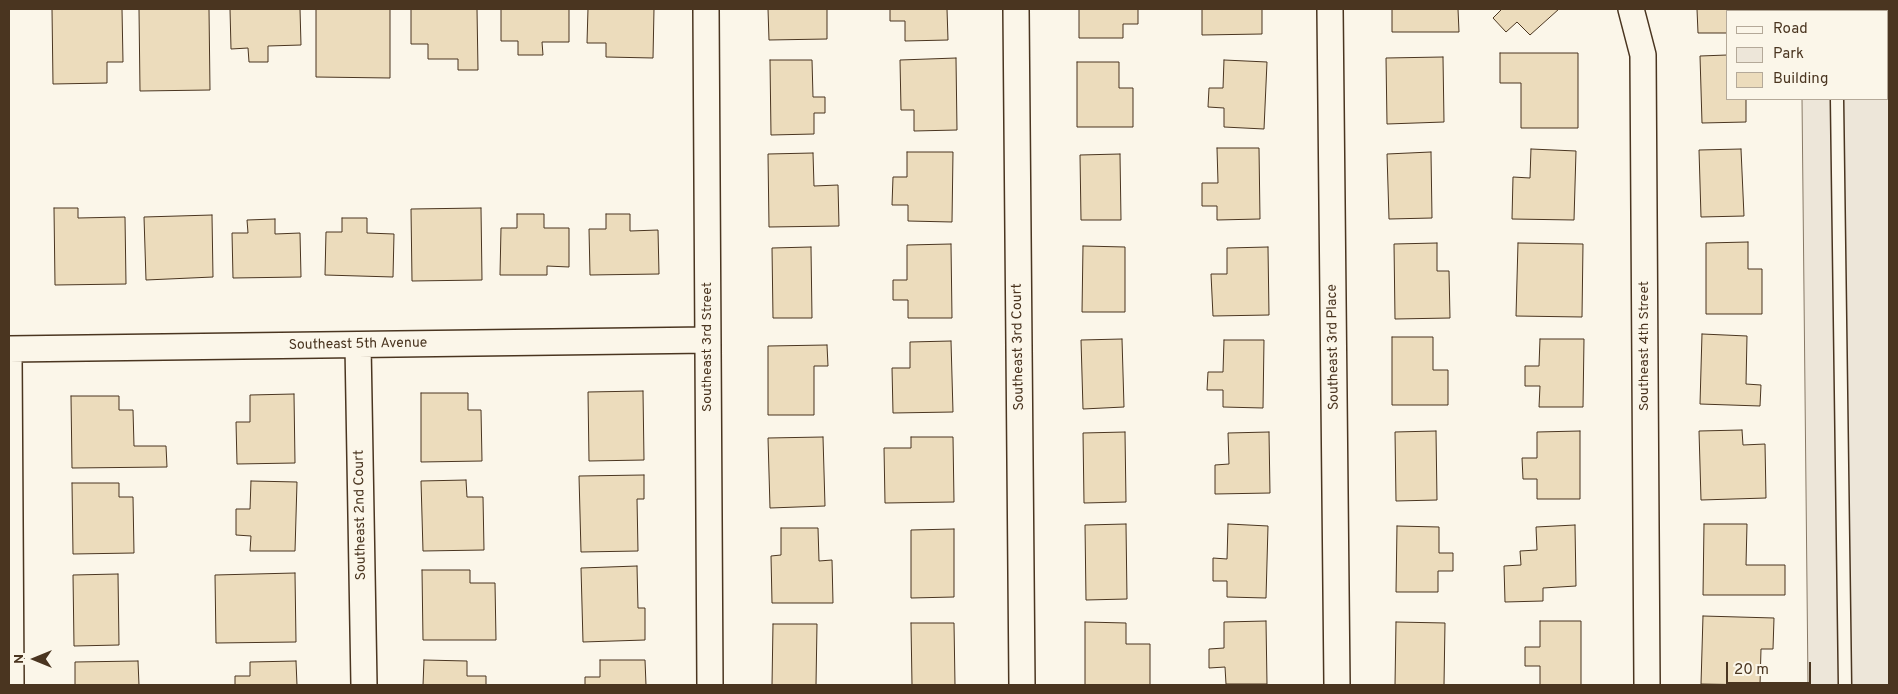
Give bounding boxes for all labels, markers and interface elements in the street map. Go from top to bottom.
legend [1726,10,1888,100]
text: Road [1773,20,1808,39]
text: Park [1773,45,1804,64]
text: Building [1773,70,1828,89]
street label: Southeast 4th Street [1637,281,1653,411]
street label: Southeast 3rd Street [700,282,716,412]
street label: Southeast 3rd Court [1009,283,1029,411]
street label: Southeast 3rd Place [1325,284,1343,410]
street label: Southeast 5th Avenue [289,335,427,355]
street label: Southeast 2nd Court [351,450,371,580]
north arrow [10,634,60,684]
scale bar [1728,652,1813,684]
text: N [11,654,28,664]
text: 20 m [1734,661,1769,680]

